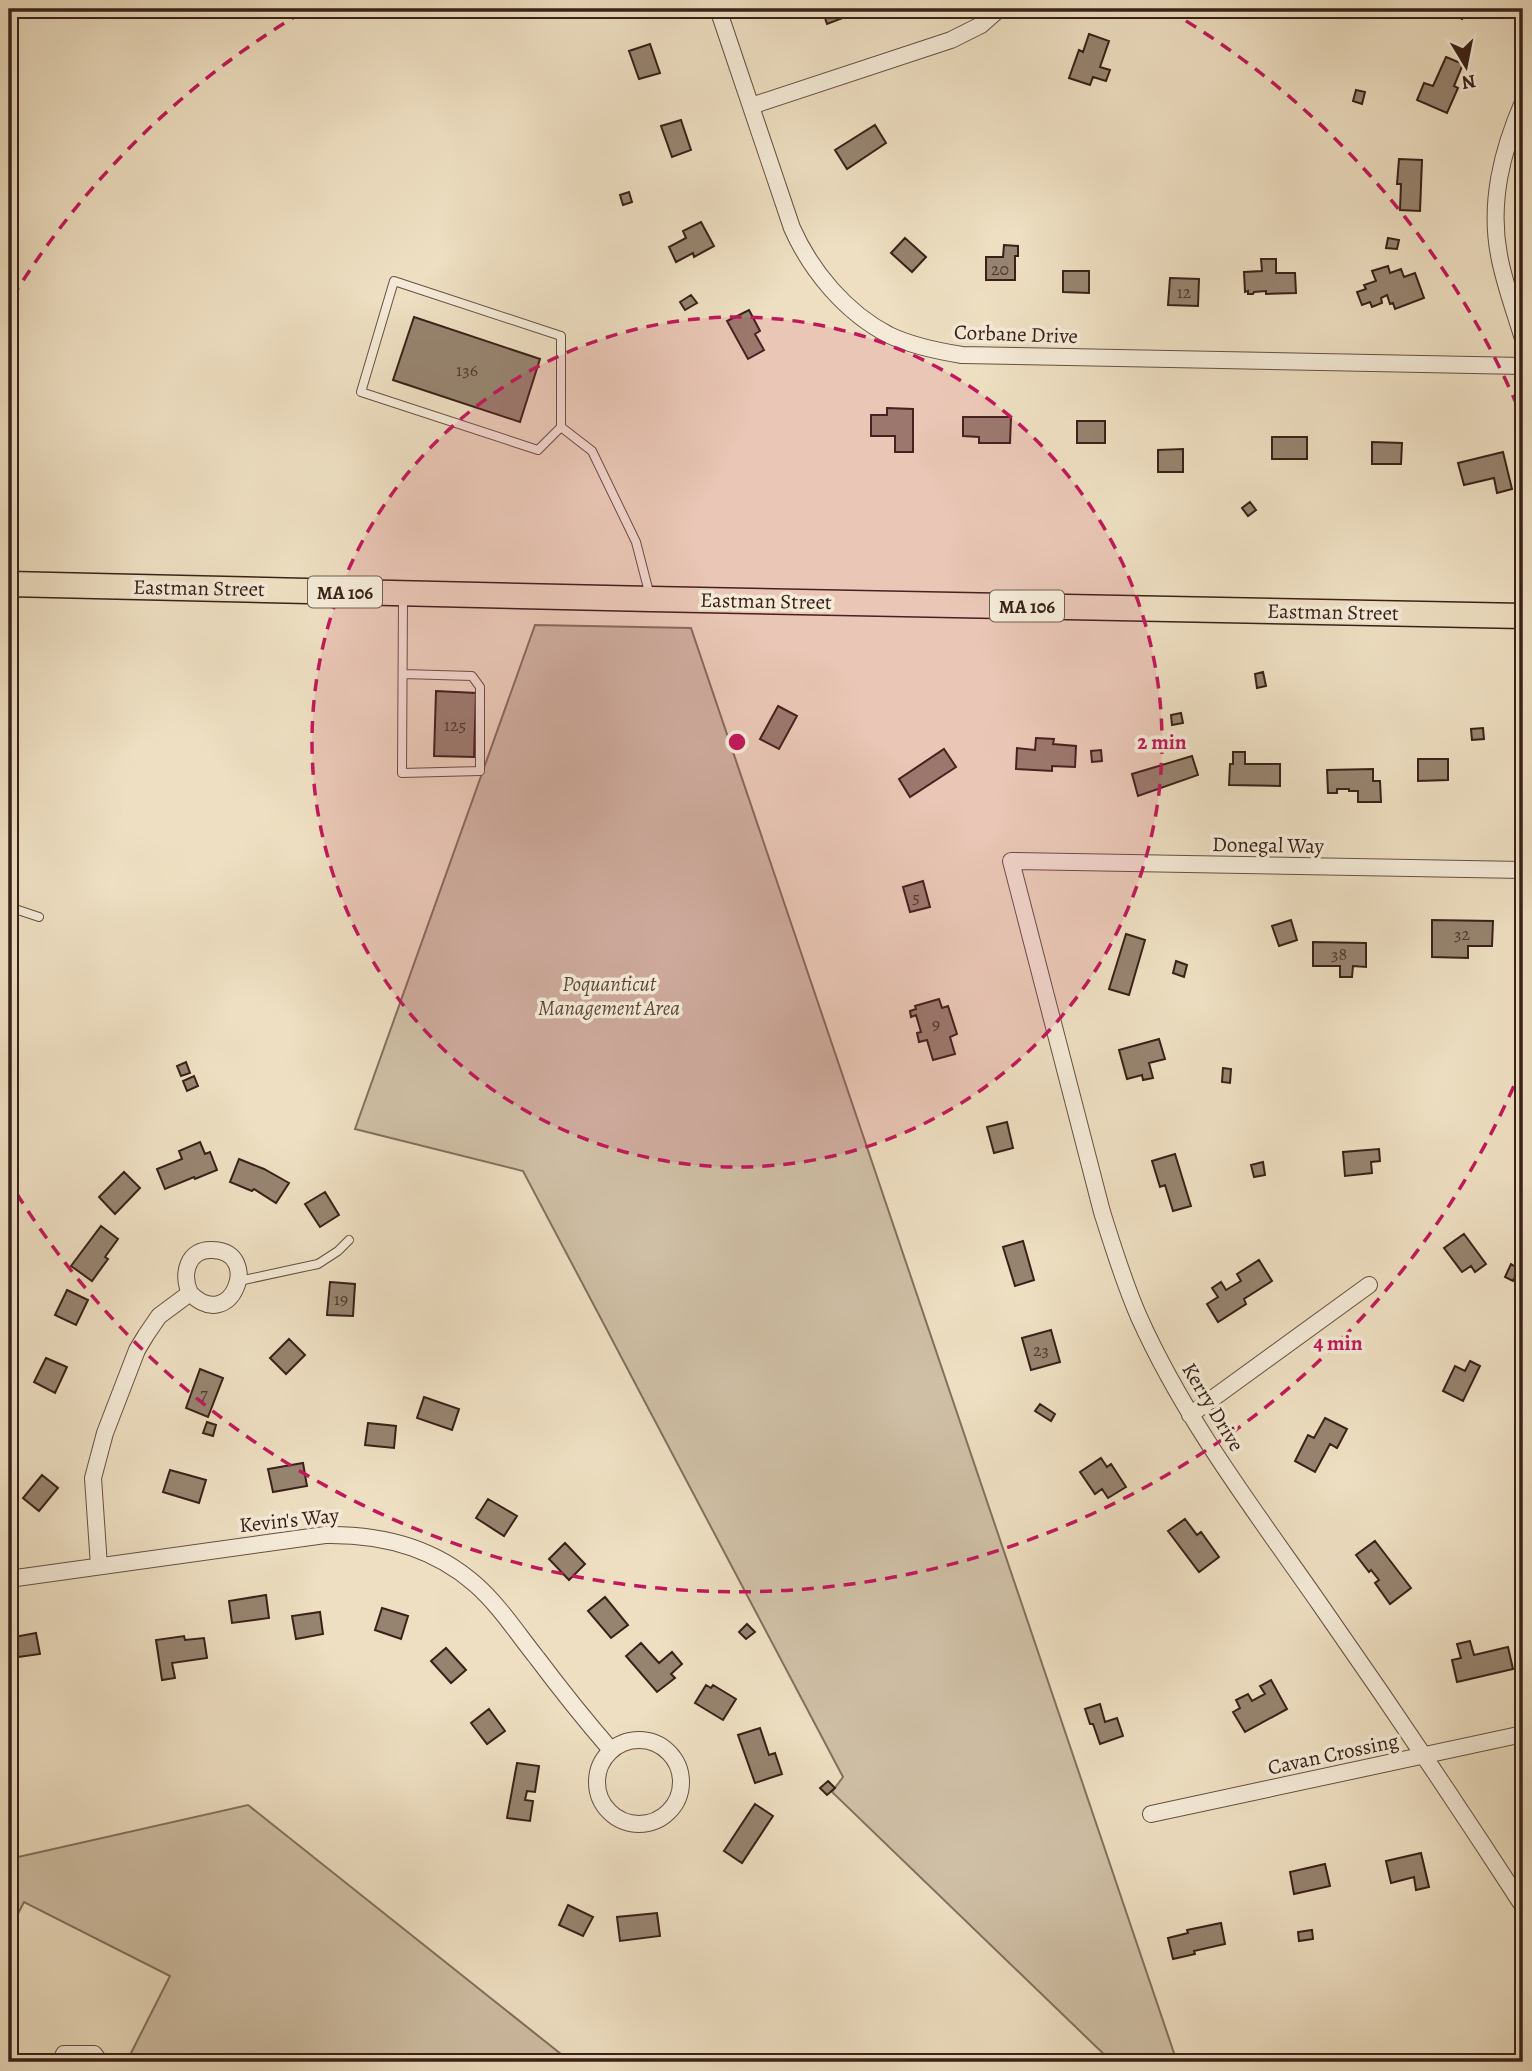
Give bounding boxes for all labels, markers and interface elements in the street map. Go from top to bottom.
north arrow [1430,32,1500,102]
text: N [1460,68,1478,96]
house number: 20 [991,257,1009,281]
house number: 12 [1177,280,1192,304]
street label: Corbane Drive [954,318,1078,350]
house number: 136 [456,358,478,382]
street label: Eastman Street [133,573,265,603]
road number: MA 106 [308,576,382,608]
street label: Eastman Street [700,586,832,616]
road number: MA 106 [990,590,1064,622]
street label: Eastman Street [1267,597,1399,627]
house number: 125 [444,713,466,737]
text: 2 min [1137,728,1187,756]
centre of rings [725,730,749,754]
street label: Donegal Way [1212,830,1325,860]
house number: 5 [912,885,920,909]
house number: 32 [1454,922,1470,946]
house number: 38 [1331,942,1347,966]
park label: Poquanticut Management Area [538,970,680,1022]
house number: 9 [932,1012,940,1036]
house number: 19 [334,1287,348,1311]
text: 4 min [1313,1329,1363,1357]
house number: 23 [1033,1338,1049,1362]
street label: Kerry Drive [1175,1357,1251,1457]
house number: 7 [200,1381,208,1405]
street label: Kevin's Way [238,1501,341,1539]
street label: Cavan Crossing [1265,1726,1401,1782]

